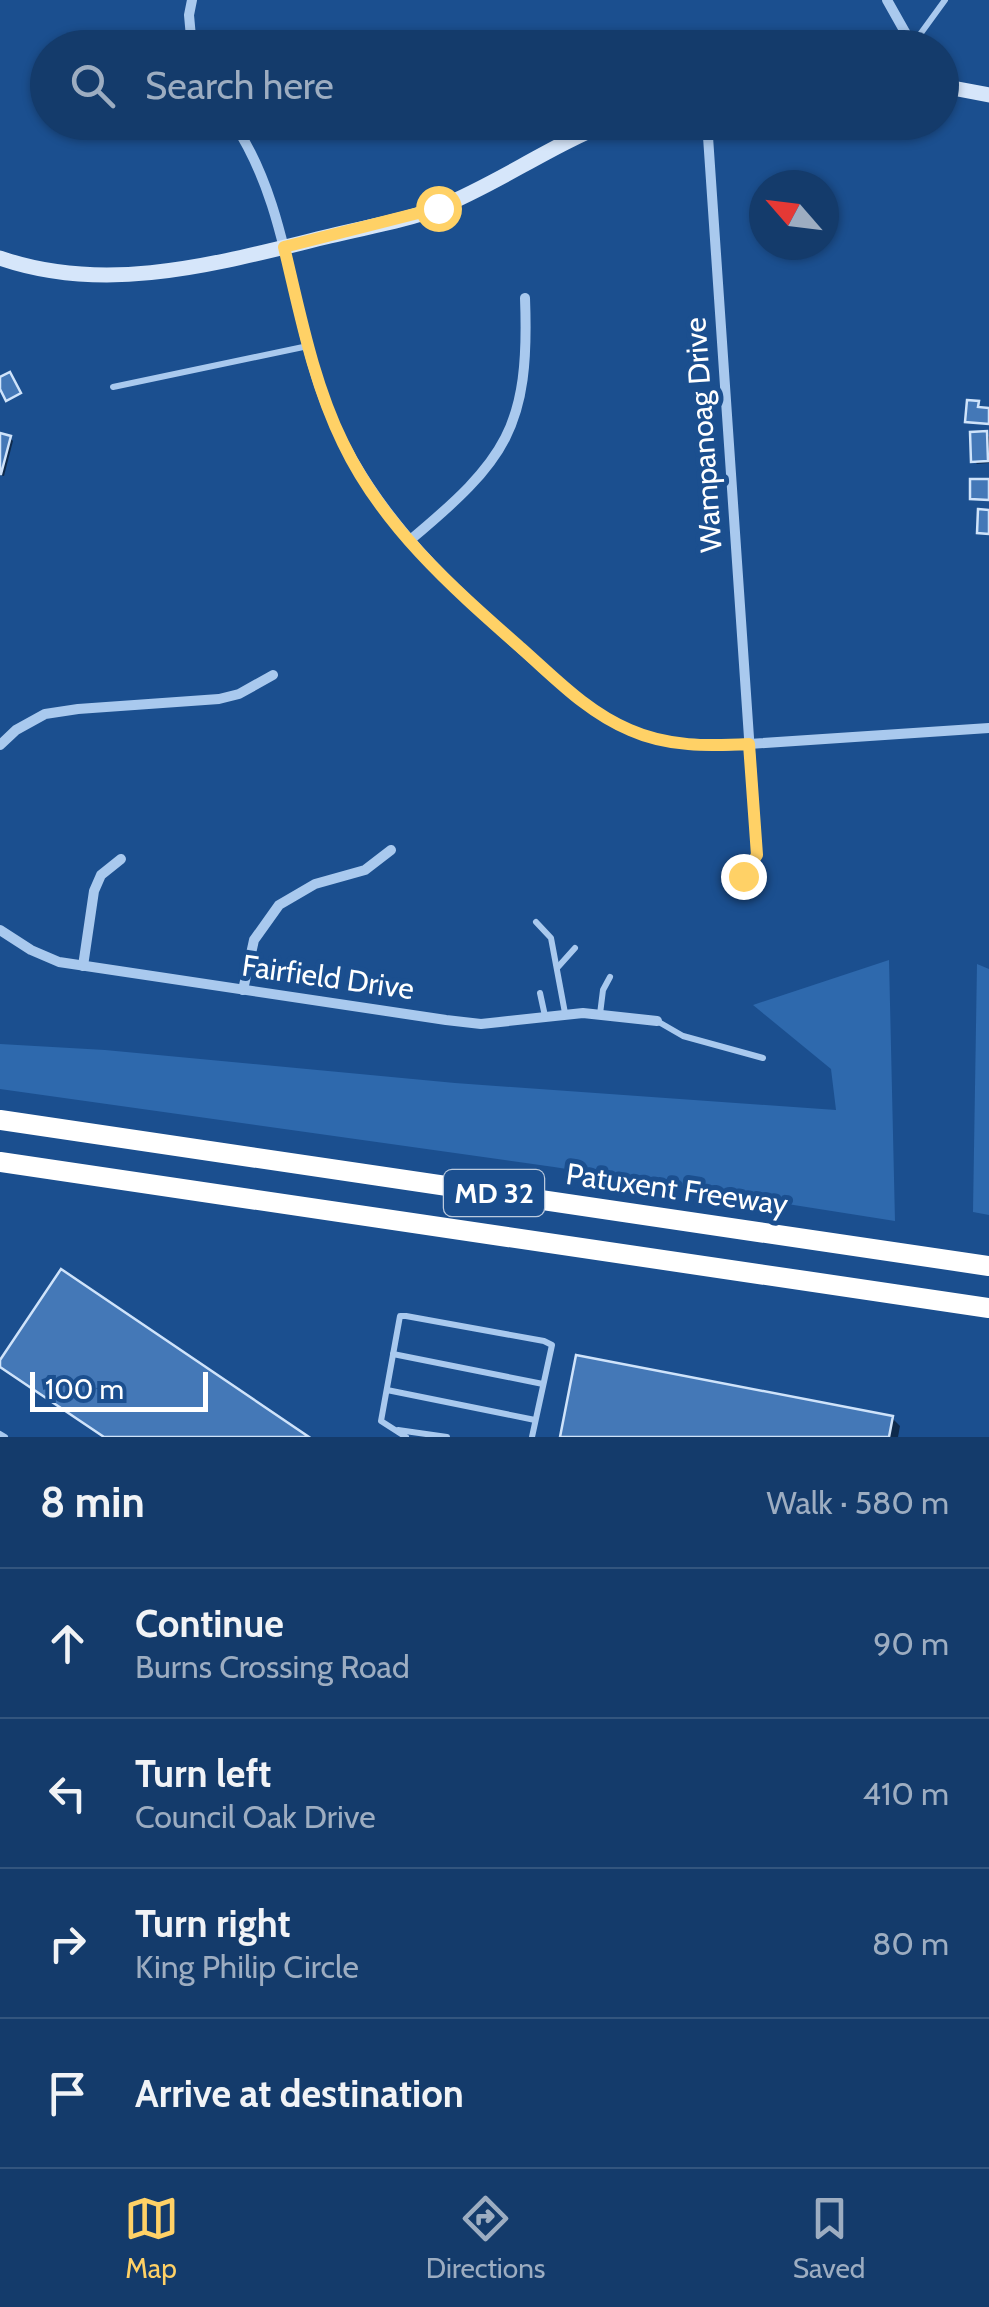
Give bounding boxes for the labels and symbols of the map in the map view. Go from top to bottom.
north arrow [749,170,839,260]
route start [416,186,462,232]
street label: Wampanoag Drive [676,316,730,554]
route end [721,854,767,900]
street label: Fairfield Drive [240,947,416,1007]
street label: Patuxent Freeway [564,1155,790,1223]
road number: MD 32 [444,1170,544,1216]
scale bar [30,1367,208,1412]

